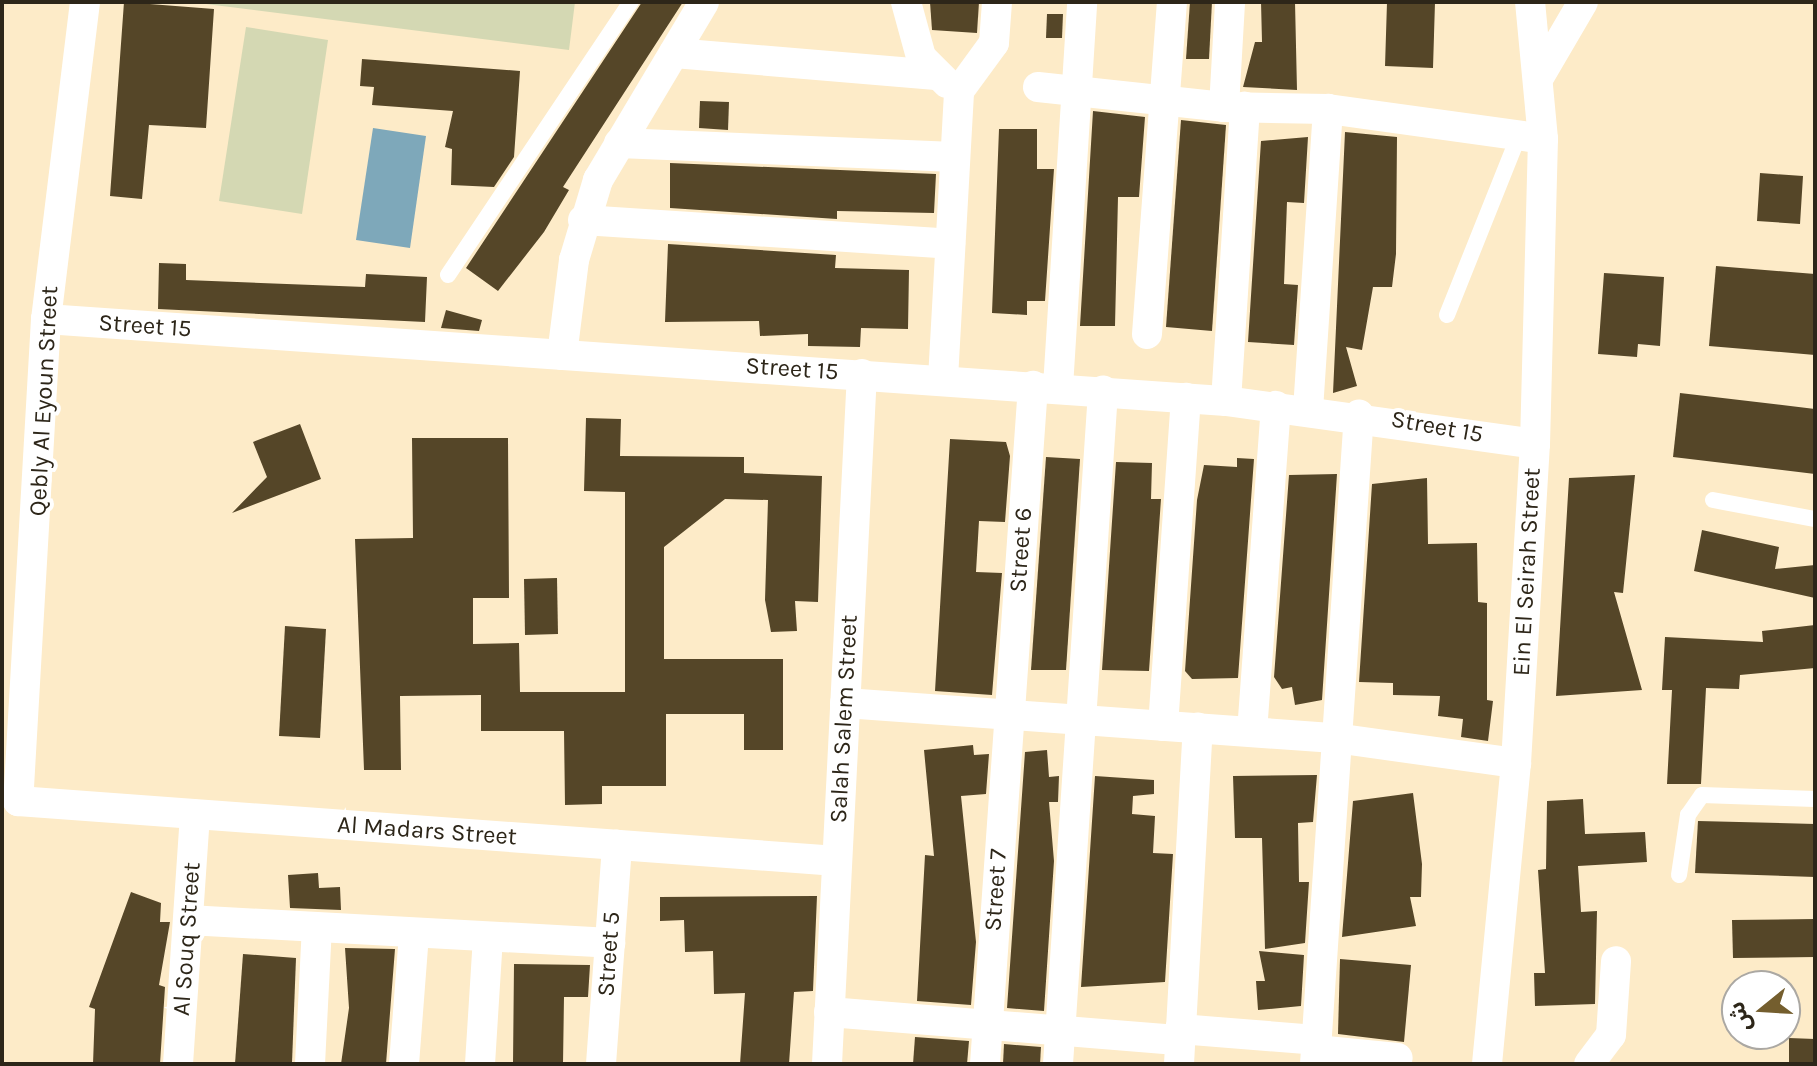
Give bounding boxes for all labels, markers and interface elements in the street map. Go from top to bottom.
street label: Qebly Al Eyoun Street [24,285,64,517]
street label: Street 15 [98,308,192,344]
street label: Street 15 [745,351,839,387]
street label: Street 15 [1389,405,1485,449]
street label: Ein El Seirah Street [1507,467,1547,677]
street label: Street 6 [1004,506,1038,594]
street label: Salah Salem Street [824,614,864,824]
street label: Al Madars Street [336,810,518,852]
street label: Street 7 [979,848,1013,932]
street label: Al Souq Street [167,861,207,1017]
street label: Street 5 [592,911,626,997]
north arrow [1721,970,1801,1050]
text: ش [1723,998,1757,1035]

